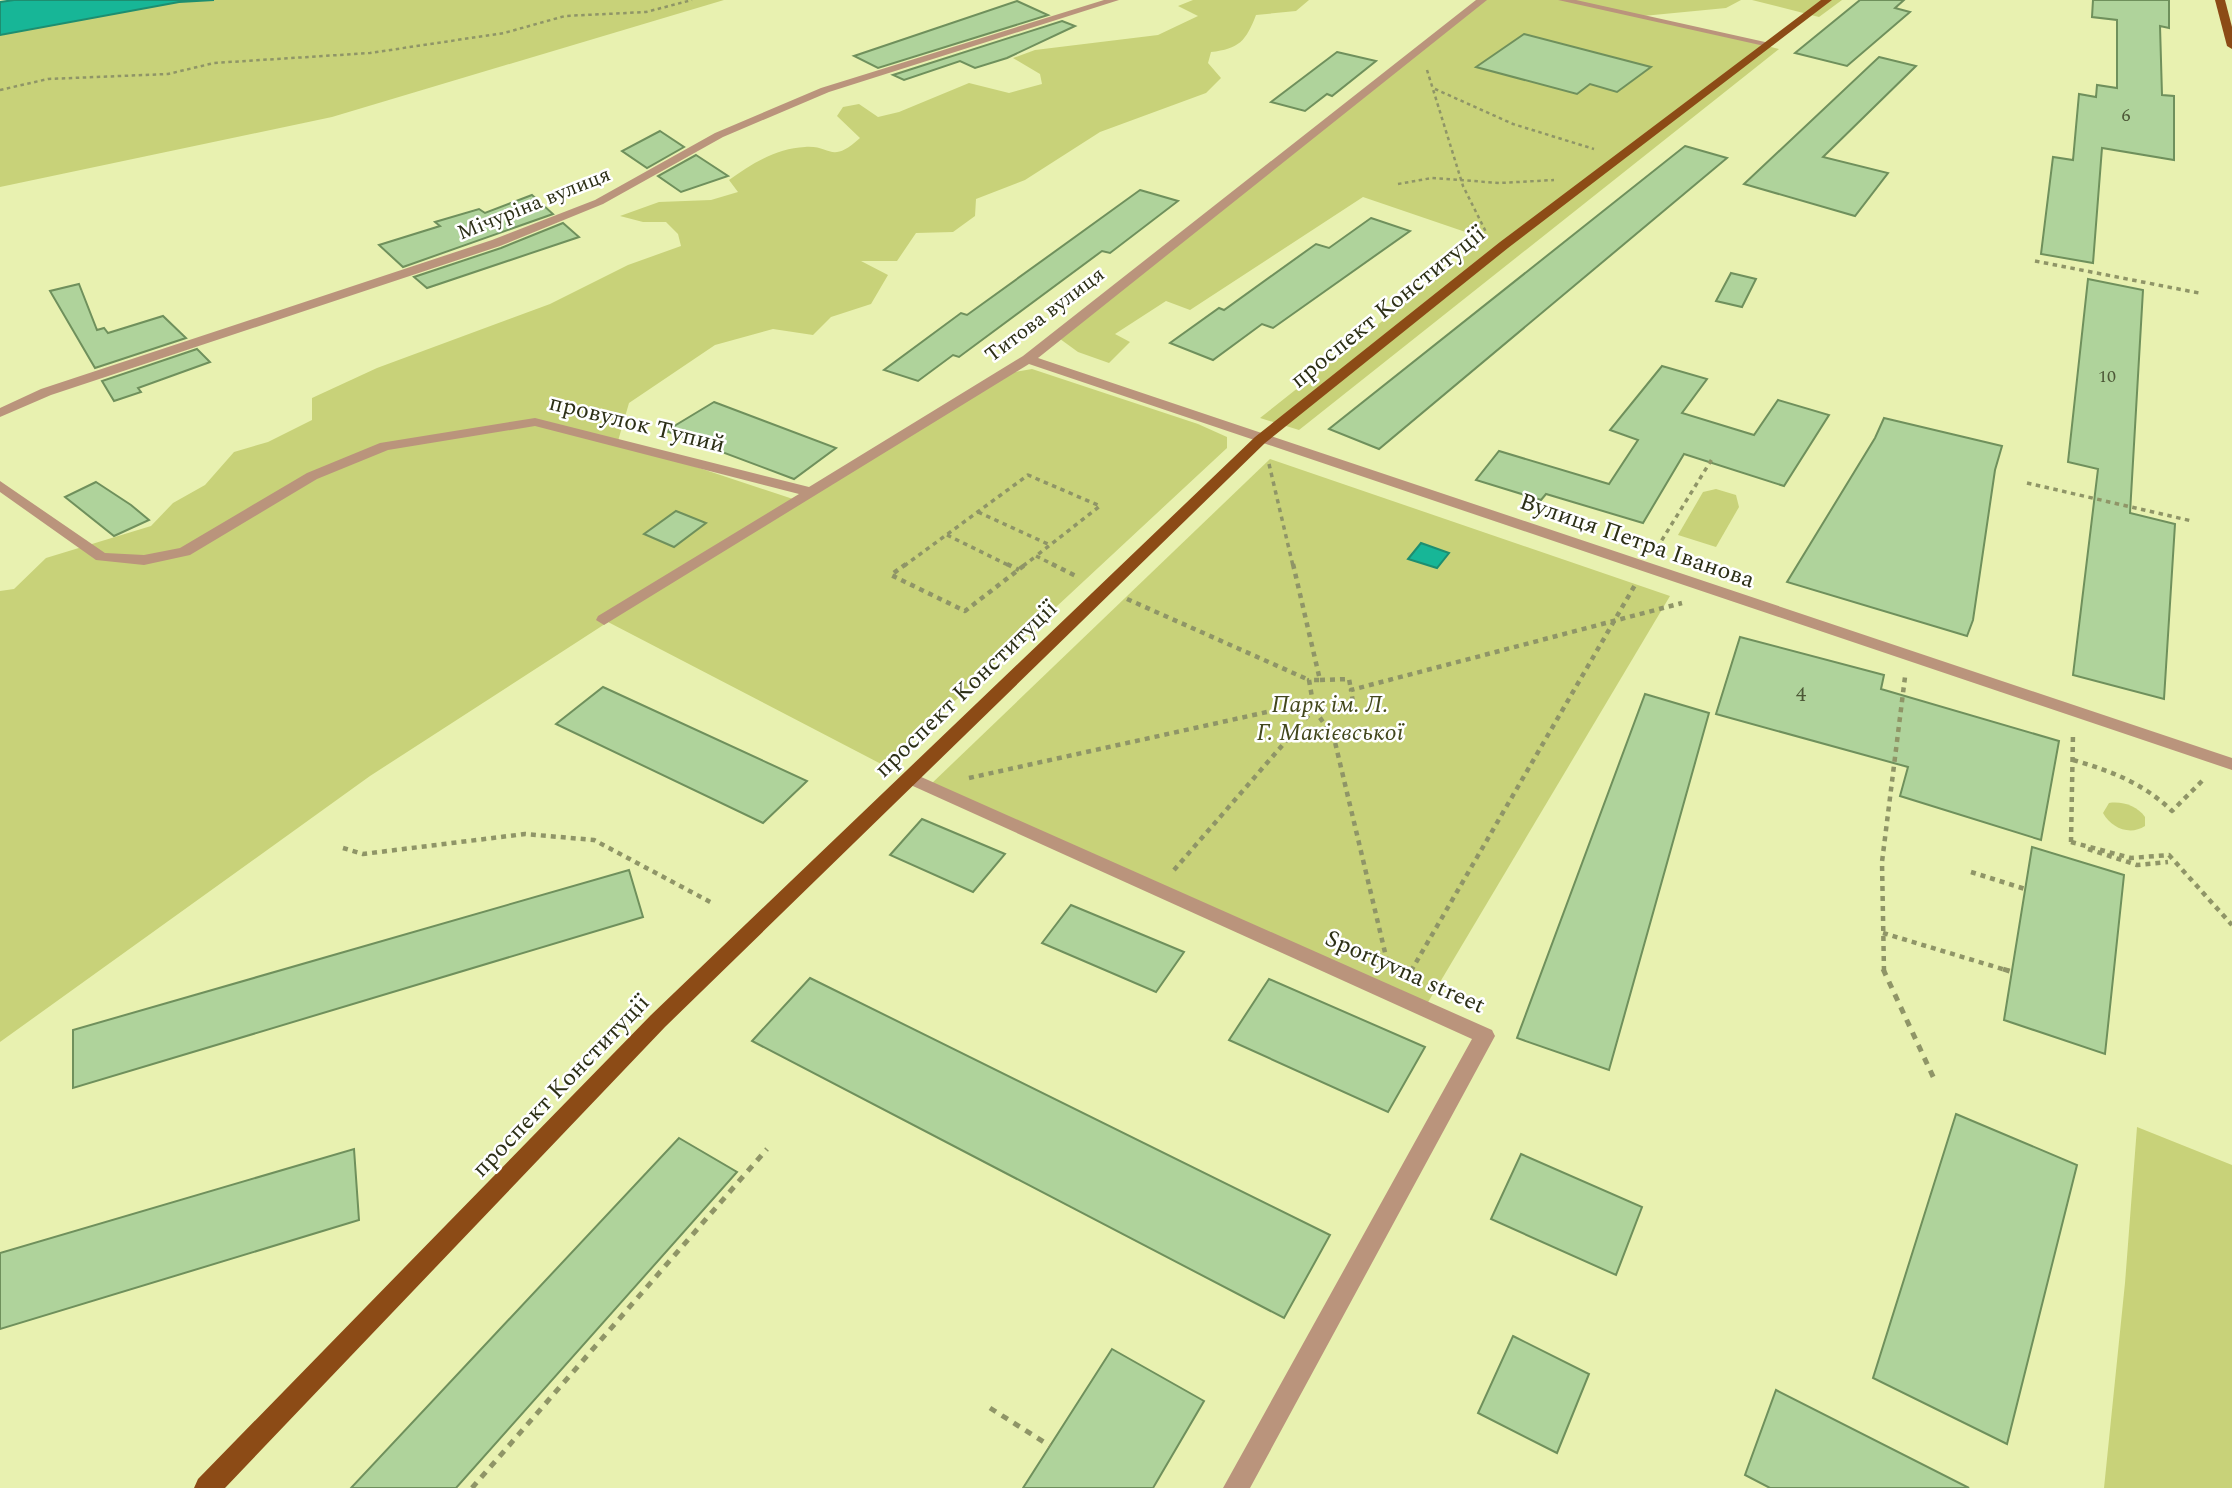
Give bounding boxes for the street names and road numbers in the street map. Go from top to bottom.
street label: Мічуріна вулиця [452,159,616,249]
street label: проспект Конституції [1282,216,1494,398]
street label: Титова вулиця [978,259,1112,371]
street label: провулок Тупий [545,385,729,463]
street label: Вулиця Петра Іванова [1515,484,1760,598]
street label: проспект Конституції [866,591,1066,786]
street label: Sportyvna street [1319,921,1491,1023]
street label: проспект Конституції [464,986,659,1186]

